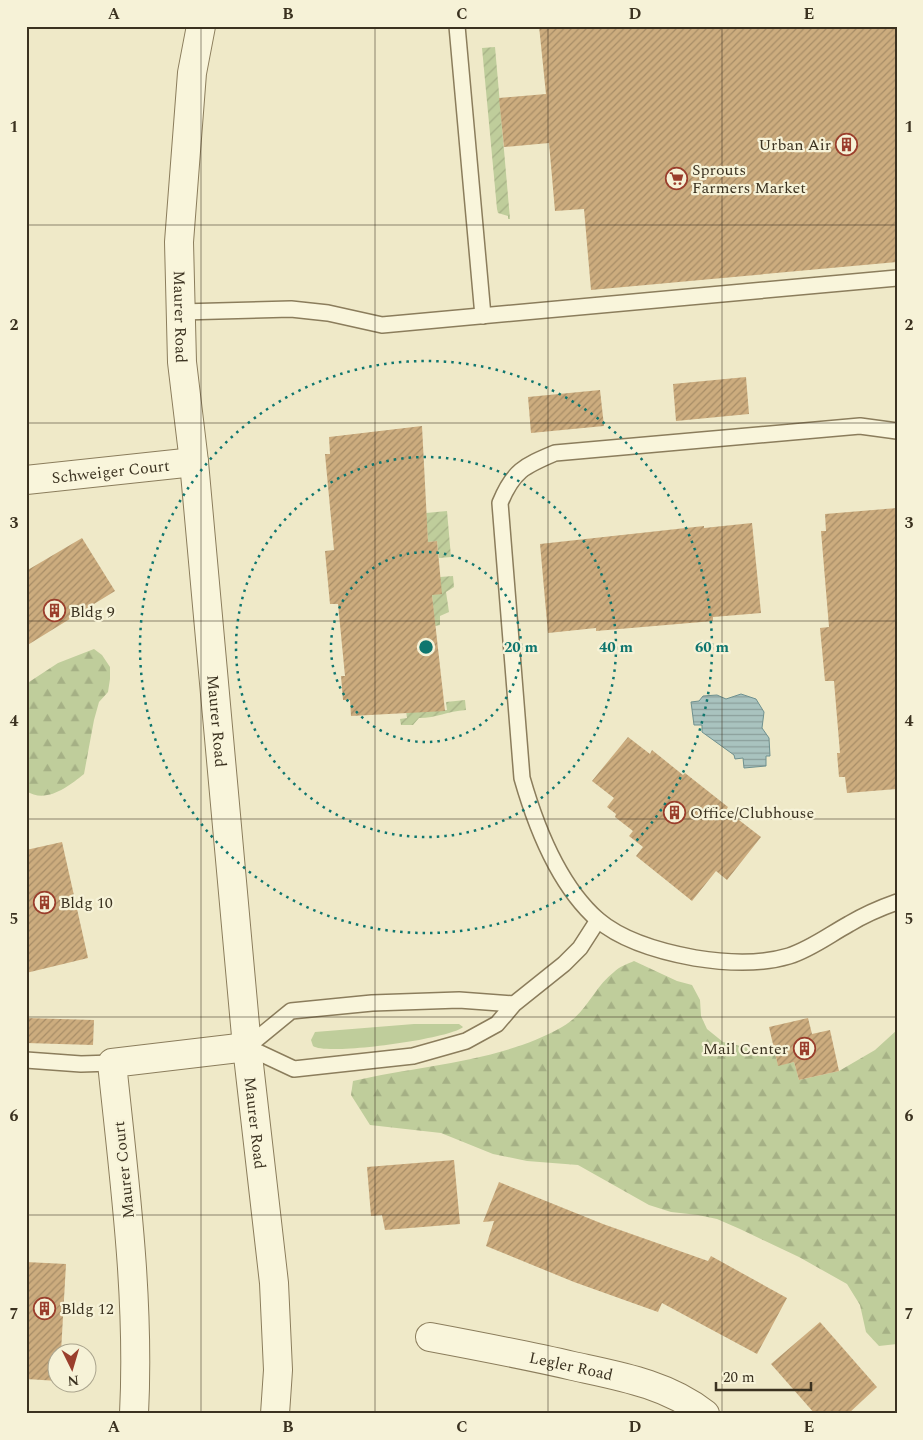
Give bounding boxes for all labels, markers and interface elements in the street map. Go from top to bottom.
text: A [108,2,121,26]
text: B [282,2,294,26]
text: C [456,2,468,26]
text: D [629,2,642,26]
text: E [804,2,814,26]
text: 1 [10,115,18,139]
text: 1 [905,115,913,139]
building icon: Urban Air [835,132,859,156]
place label: Urban Air [758,133,831,157]
place label: Sprouts Farmers Market [692,158,806,200]
supermarket icon: Sprouts Farmers Market [664,166,688,190]
street label: Maurer Road [167,270,193,363]
text: 2 [10,313,19,337]
text: 2 [905,313,914,337]
street label: Schweiger Court [50,454,171,490]
text: 3 [10,511,19,535]
text: 3 [905,511,914,535]
building icon: Bldg 9 [42,599,66,623]
place label: Bldg 9 [70,600,115,624]
text: 20 m [504,636,539,659]
text: 40 m [599,636,634,659]
text: 60 m [695,636,730,659]
centre of rings [417,638,435,656]
street label: Maurer Road [200,674,233,768]
text: 4 [10,709,19,733]
text: 4 [905,709,914,733]
building icon: Office/Clubhouse [662,800,686,824]
place label: Office/Clubhouse [690,801,814,825]
building icon: Bldg 10 [32,890,56,914]
place label: Bldg 10 [60,891,113,915]
text: 5 [10,907,18,931]
text: 5 [905,907,913,931]
building icon: Mail Center [792,1036,816,1060]
place label: Mail Center [703,1037,788,1061]
street label: Maurer Road [238,1076,272,1171]
text: 6 [10,1104,19,1128]
text: 6 [905,1104,914,1128]
street label: Maurer Court [107,1120,141,1220]
building icon: Bldg 12 [33,1296,57,1320]
place label: Bldg 12 [61,1297,114,1321]
text: 7 [10,1302,19,1326]
text: 7 [905,1302,914,1326]
north arrow [48,1342,98,1392]
street label: Legler Road [527,1346,615,1387]
scale bar [716,1360,810,1392]
text: 20 m [723,1366,755,1389]
text: N [66,1369,80,1391]
text: A [108,1415,121,1439]
text: B [282,1415,294,1439]
text: C [456,1415,468,1439]
text: D [629,1415,642,1439]
text: E [804,1415,814,1439]

